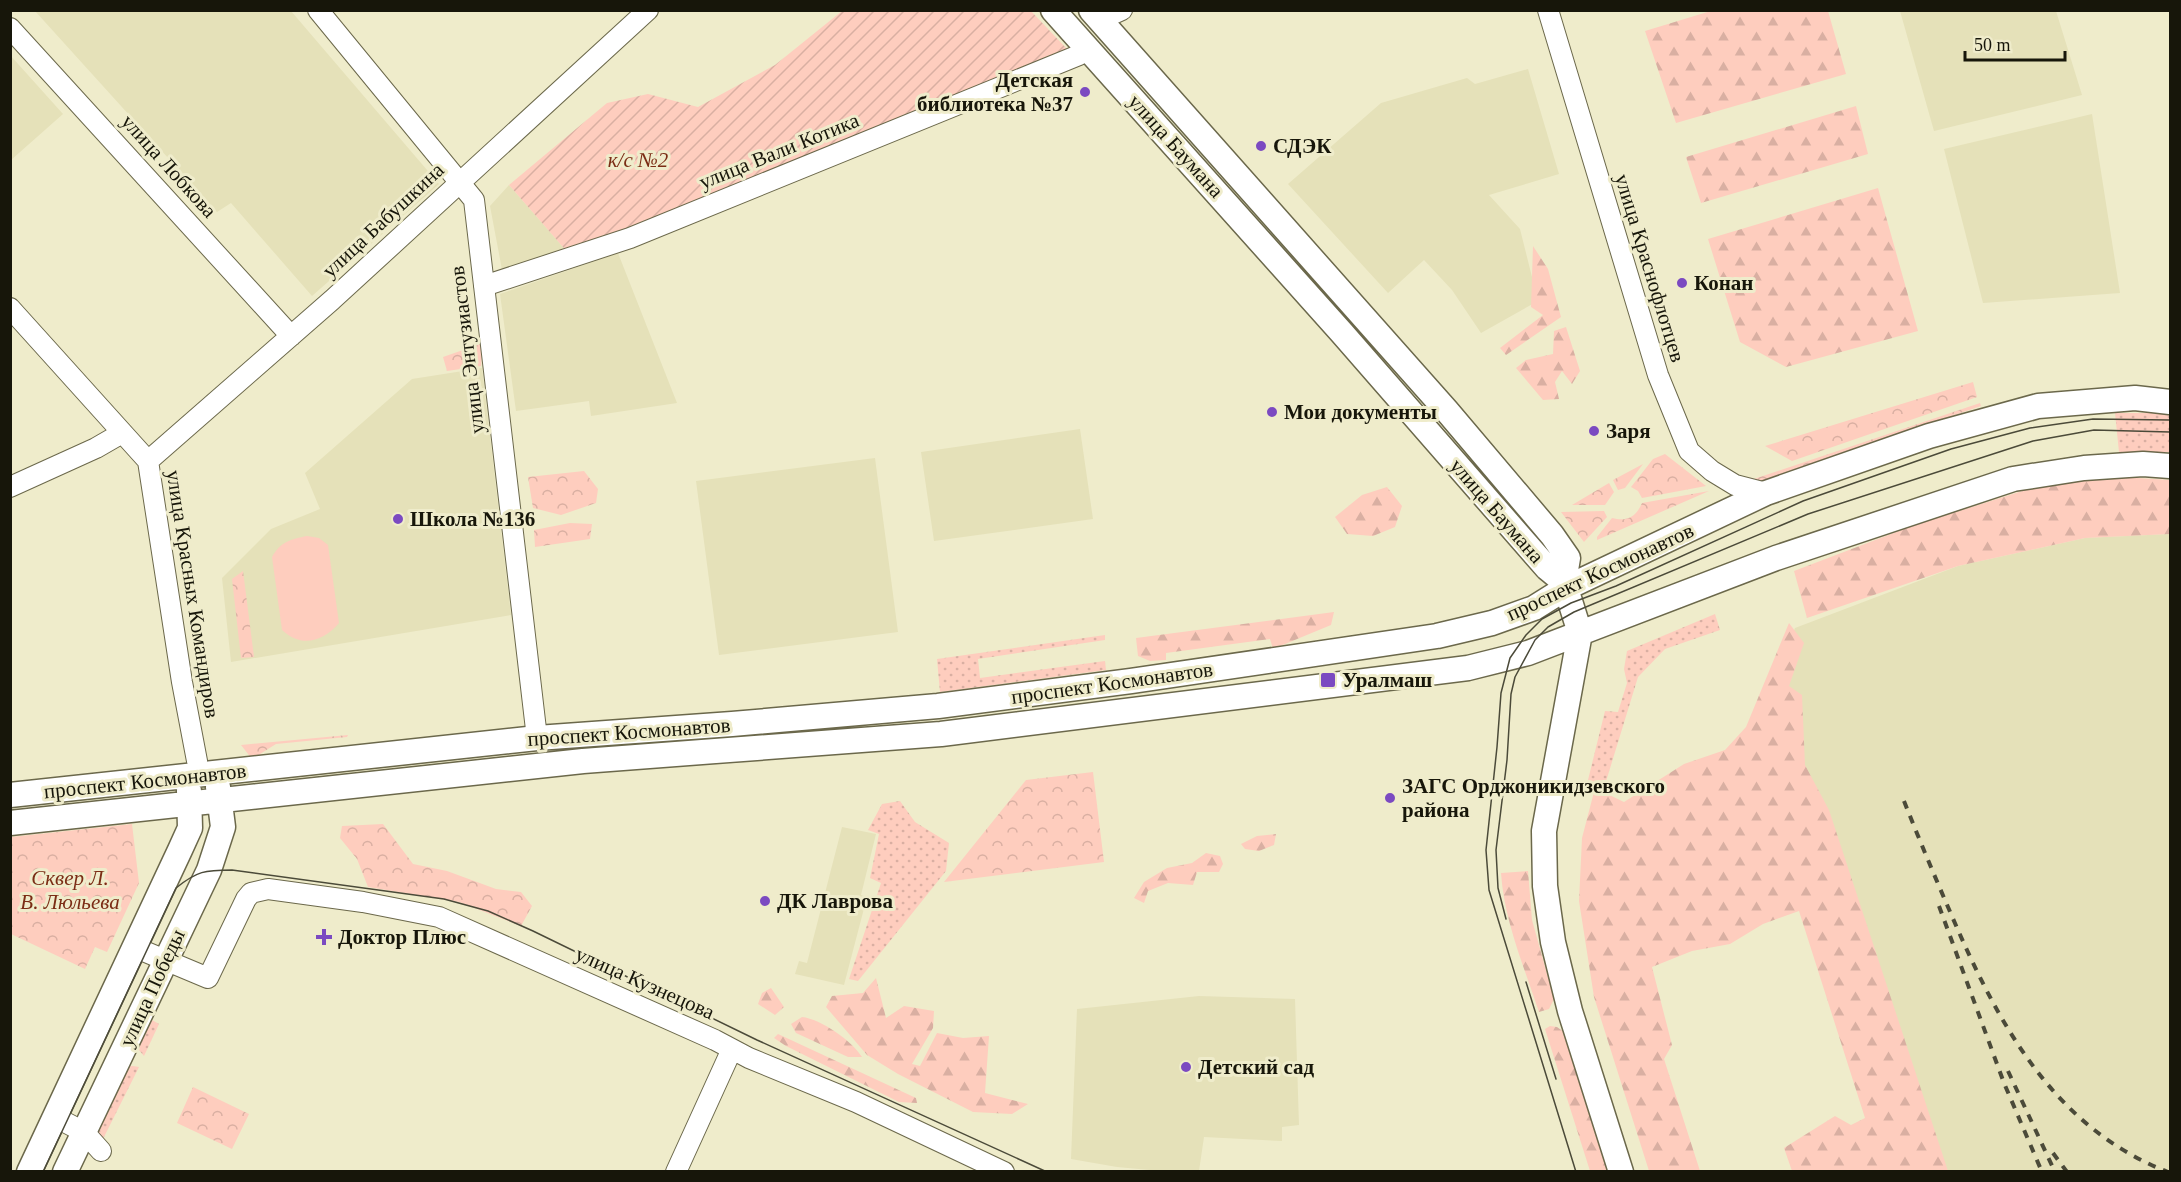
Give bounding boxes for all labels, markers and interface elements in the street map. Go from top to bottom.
scale bar [1965,24,2066,62]
text: 50 m [1974,35,2011,55]
place label: Детская библиотека №37 [917,68,1073,116]
marker: Детская библиотека №37 [1078,85,1092,99]
street label: улица Баумана [1123,89,1229,203]
street label: улица Вали Котика [696,108,863,194]
street label: улица Лобкова [116,109,222,223]
place label: СДЭК [1273,134,1332,158]
marker: СДЭК [1254,139,1268,153]
park label: к/с №2 [608,148,669,172]
street label: улица Бабушкина [317,157,449,282]
street label: улица Краснофлотцев [1610,171,1690,365]
street label: улица Энтузиастов [445,265,489,435]
place label: Конан [1694,271,1753,295]
marker: Конан [1675,276,1689,290]
place label: Мои документы [1284,400,1437,424]
marker: Мои документы [1265,405,1279,419]
place label: Заря [1606,419,1651,443]
marker: Заря [1587,424,1601,438]
street label: улица Баумана [1445,454,1549,569]
street label: улица Красных Командиров [162,468,224,720]
place label: Школа №136 [410,507,535,531]
marker: Школа №136 [391,512,405,526]
street label: проспект Космонавтов [1503,518,1697,626]
street label: проспект Космонавтов [1010,657,1214,709]
place label: Уралмаш [1342,668,1432,692]
marker: Уралмаш [1319,671,1337,689]
street label: проспект Космонавтов [527,713,731,751]
street label: проспект Космонавтов [43,758,247,804]
place label: ЗАГС Орджоникидзевского района [1402,774,1665,822]
marker: ЗАГС Орджоникидзевского района [1383,791,1397,805]
park label: Сквер Л. В. Люльева [20,866,120,914]
place label: ДК Лаврова [777,889,893,913]
marker: ДК Лаврова [758,894,772,908]
street label: улица Победы [114,925,190,1051]
place label: Доктор Плюс [338,925,466,949]
marker: Доктор Плюс [315,928,333,946]
street label: улица Кузнецова [572,942,719,1025]
place label: Детский сад [1198,1055,1315,1079]
marker: Детский сад [1179,1060,1193,1074]

